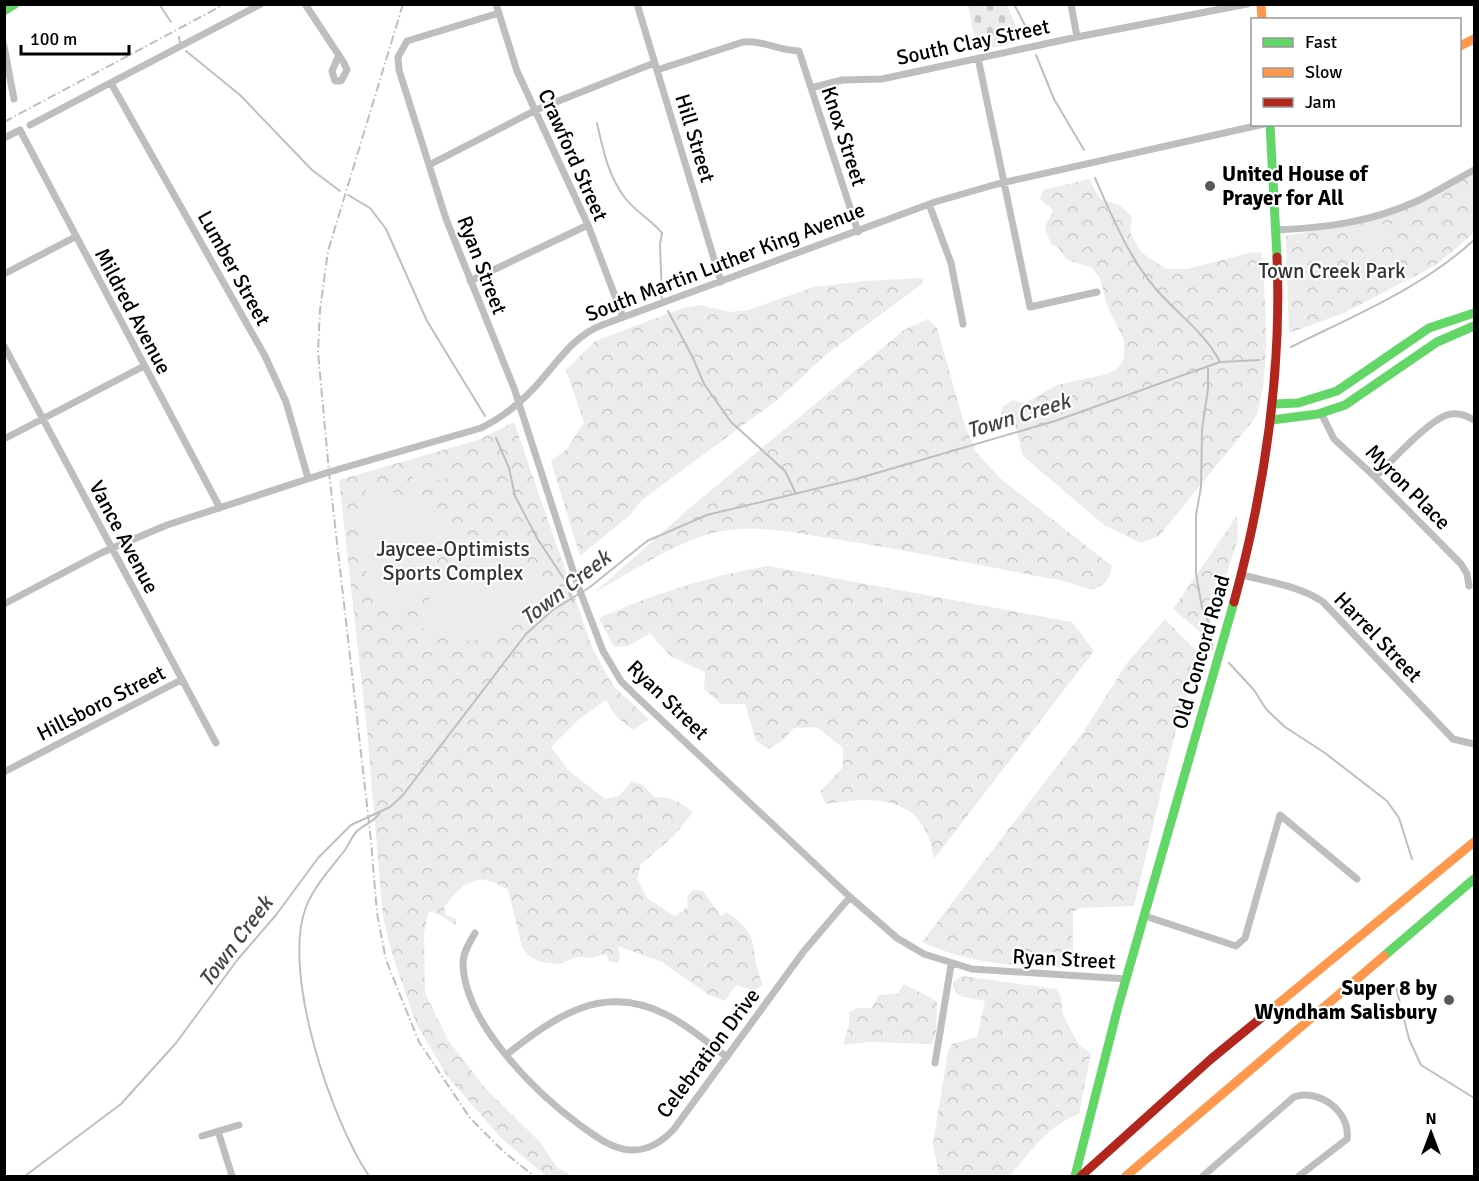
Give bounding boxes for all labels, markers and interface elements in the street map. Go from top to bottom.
street label: South Clay Street [894,13,1052,71]
scale bar [21,18,129,56]
legend [1251,18,1461,126]
text: 100 m [30,28,77,50]
text: Fast [1305,31,1337,53]
text: Slow [1305,61,1342,83]
street label: Knox Street [816,83,872,189]
street label: Crawford Street [532,85,614,225]
street label: Hill Street [669,91,721,185]
text: Jam [1305,91,1336,113]
place label: United House of Prayer for All [1222,161,1369,211]
marker: United House of Prayer for All [1203,179,1217,193]
street label: South Martin Luther King Avenue [582,197,868,327]
street label: Lumber Street [192,206,276,330]
street label: Ryan Street [451,212,513,318]
street label: Mildred Avenue [89,243,177,379]
park label: Town Creek Park [1258,258,1406,284]
water label: Town Creek [963,386,1075,444]
street label: Myron Place [1360,439,1456,535]
street label: Vance Avenue [83,476,165,598]
park label: Jaycee-Optimists Sports Complex [376,536,530,586]
water label: Town Creek [515,543,617,631]
street label: Old Concord Road [1167,572,1235,732]
street label: Harrel Street [1328,586,1428,688]
street label: Ryan Street [622,655,714,745]
street label: Hillsboro Street [32,659,170,747]
water label: Town Creek [192,889,280,992]
street label: Ryan Street [1012,943,1116,975]
place label: Super 8 by Wyndham Salisbury [1255,975,1438,1025]
street label: Celebration Drive [651,983,765,1123]
marker: Super 8 by Wyndham Salisbury [1442,993,1456,1007]
north arrow [1401,1103,1461,1163]
text: N [1425,1109,1437,1129]

